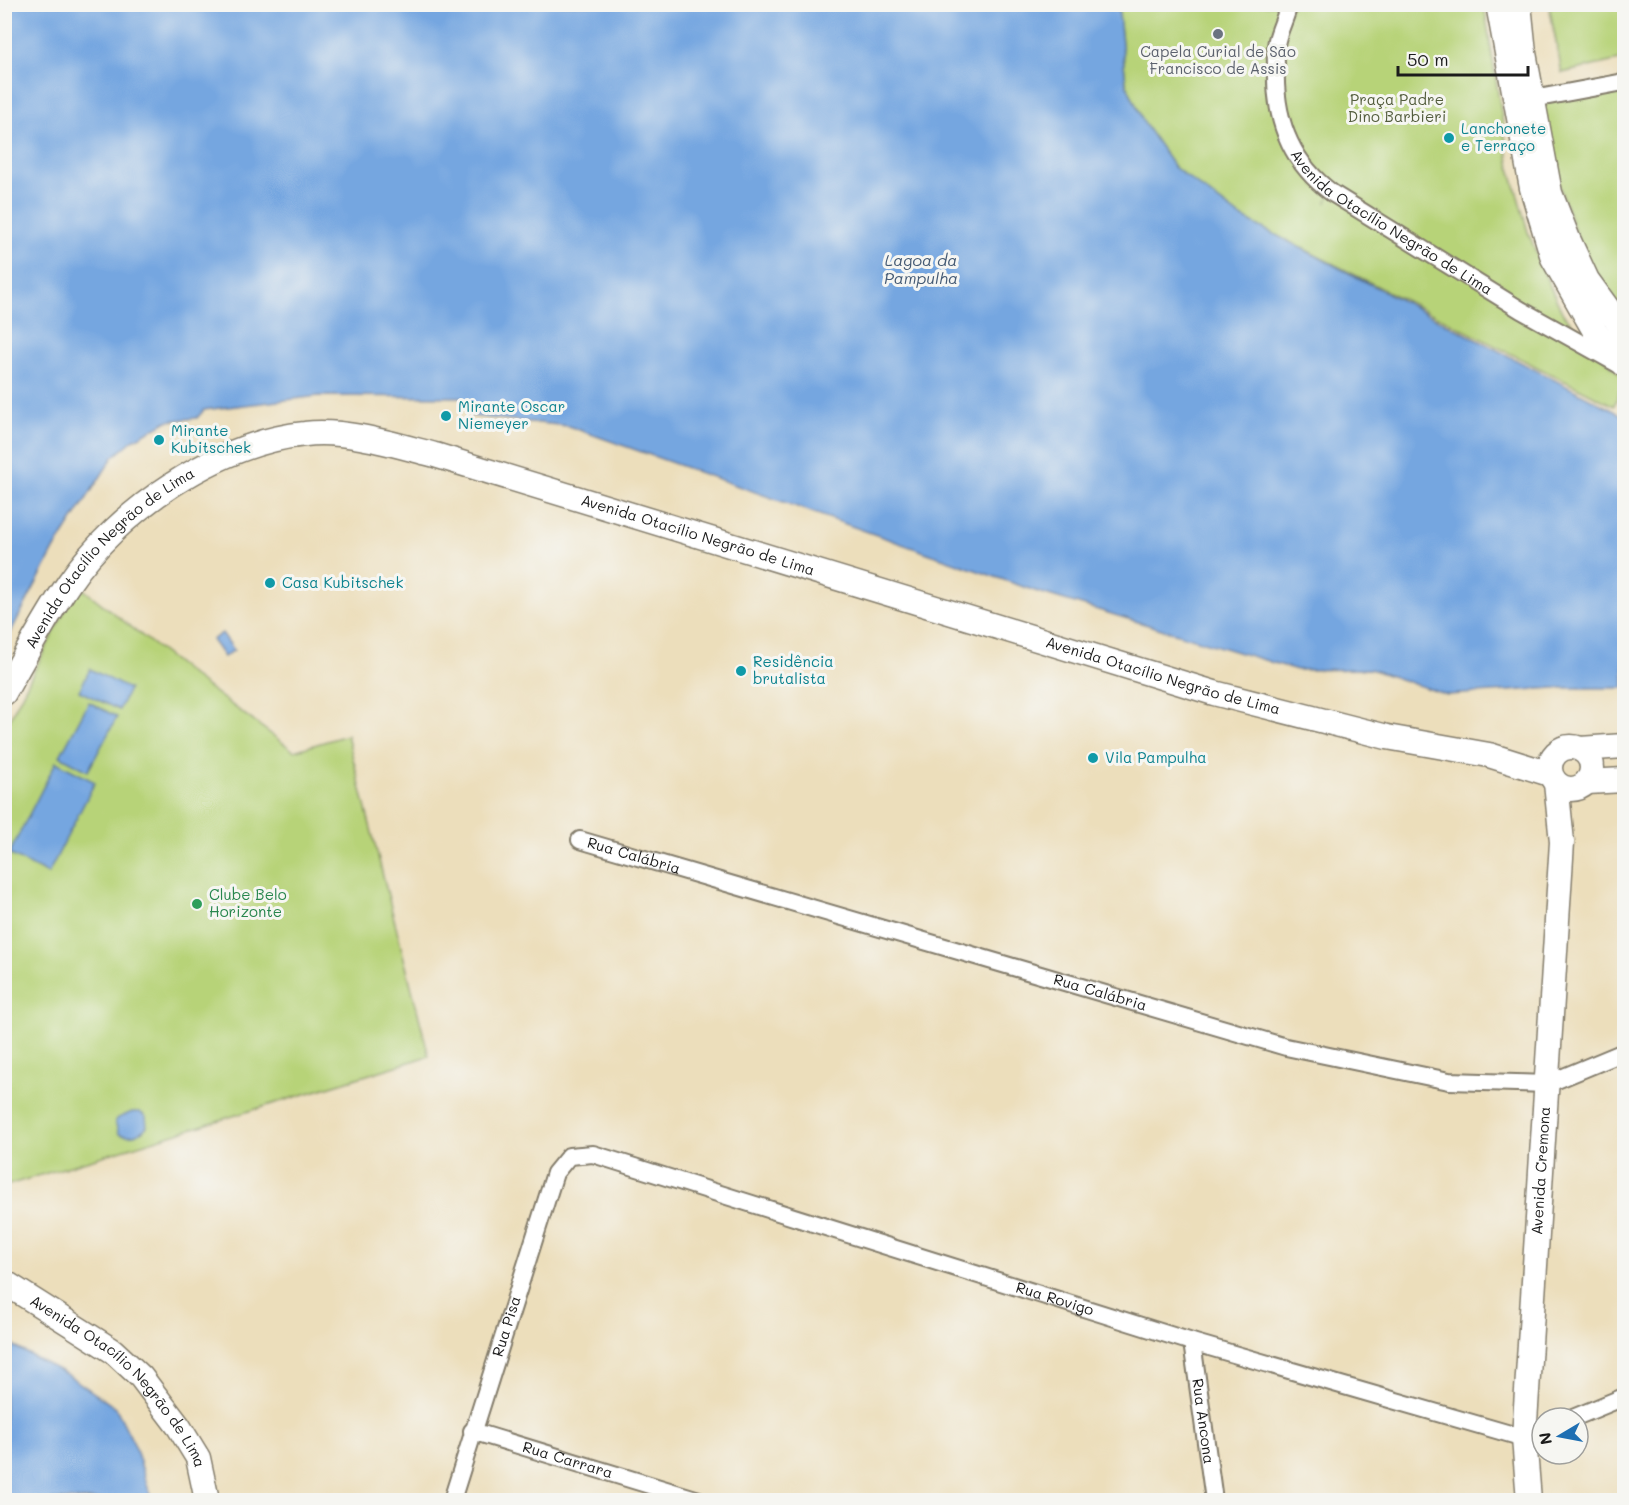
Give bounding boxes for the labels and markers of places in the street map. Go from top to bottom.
marker: Capela Curial de São Francisco de Assis [1211,27,1225,41]
place label: Capela Curial de São Francisco de Assis [1140,41,1296,78]
place label: Lanchonete e Terraço [1461,118,1546,155]
marker: Lanchonete e Terraço [1442,131,1456,145]
place label: Mirante Oscar Niemeyer [458,396,565,433]
marker: Mirante Oscar Niemeyer [439,409,453,423]
place label: Mirante Kubitschek [171,420,251,457]
marker: Mirante Kubitschek [152,433,166,447]
place label: Casa Kubitschek [282,572,403,592]
marker: Casa Kubitschek [263,576,277,590]
place label: Residência brutalista [753,651,834,688]
marker: Residência brutalista [734,664,748,678]
place label: Vila Pampulha [1105,747,1207,767]
marker: Vila Pampulha [1086,751,1100,765]
place label: Clube Belo Horizonte [209,884,287,921]
marker: Clube Belo Horizonte [190,897,204,911]

